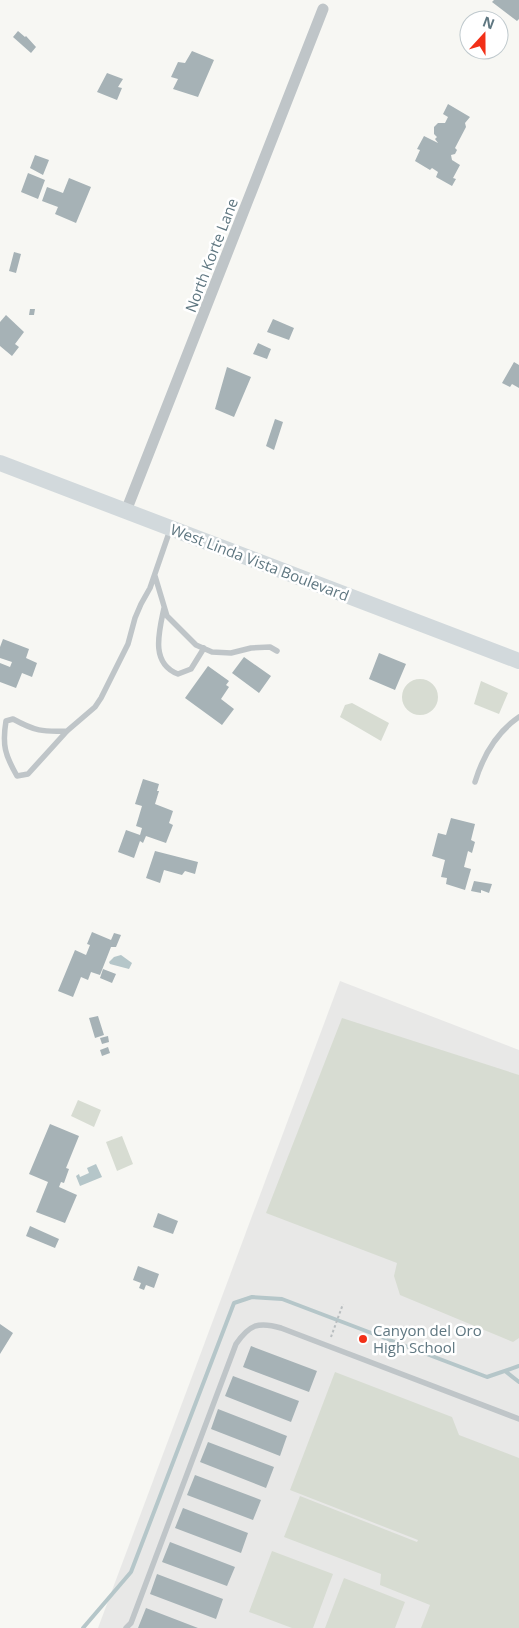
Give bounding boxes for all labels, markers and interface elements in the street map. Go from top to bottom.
north arrow [459,10,509,60]
text: N [480,11,498,33]
street label: North Korte Lane [180,195,242,315]
street label: West Linda Vista Boulevard [168,519,352,605]
place label: Canyon del Oro High School [373,1320,482,1357]
marker: Canyon del Oro High School [357,1333,369,1345]

